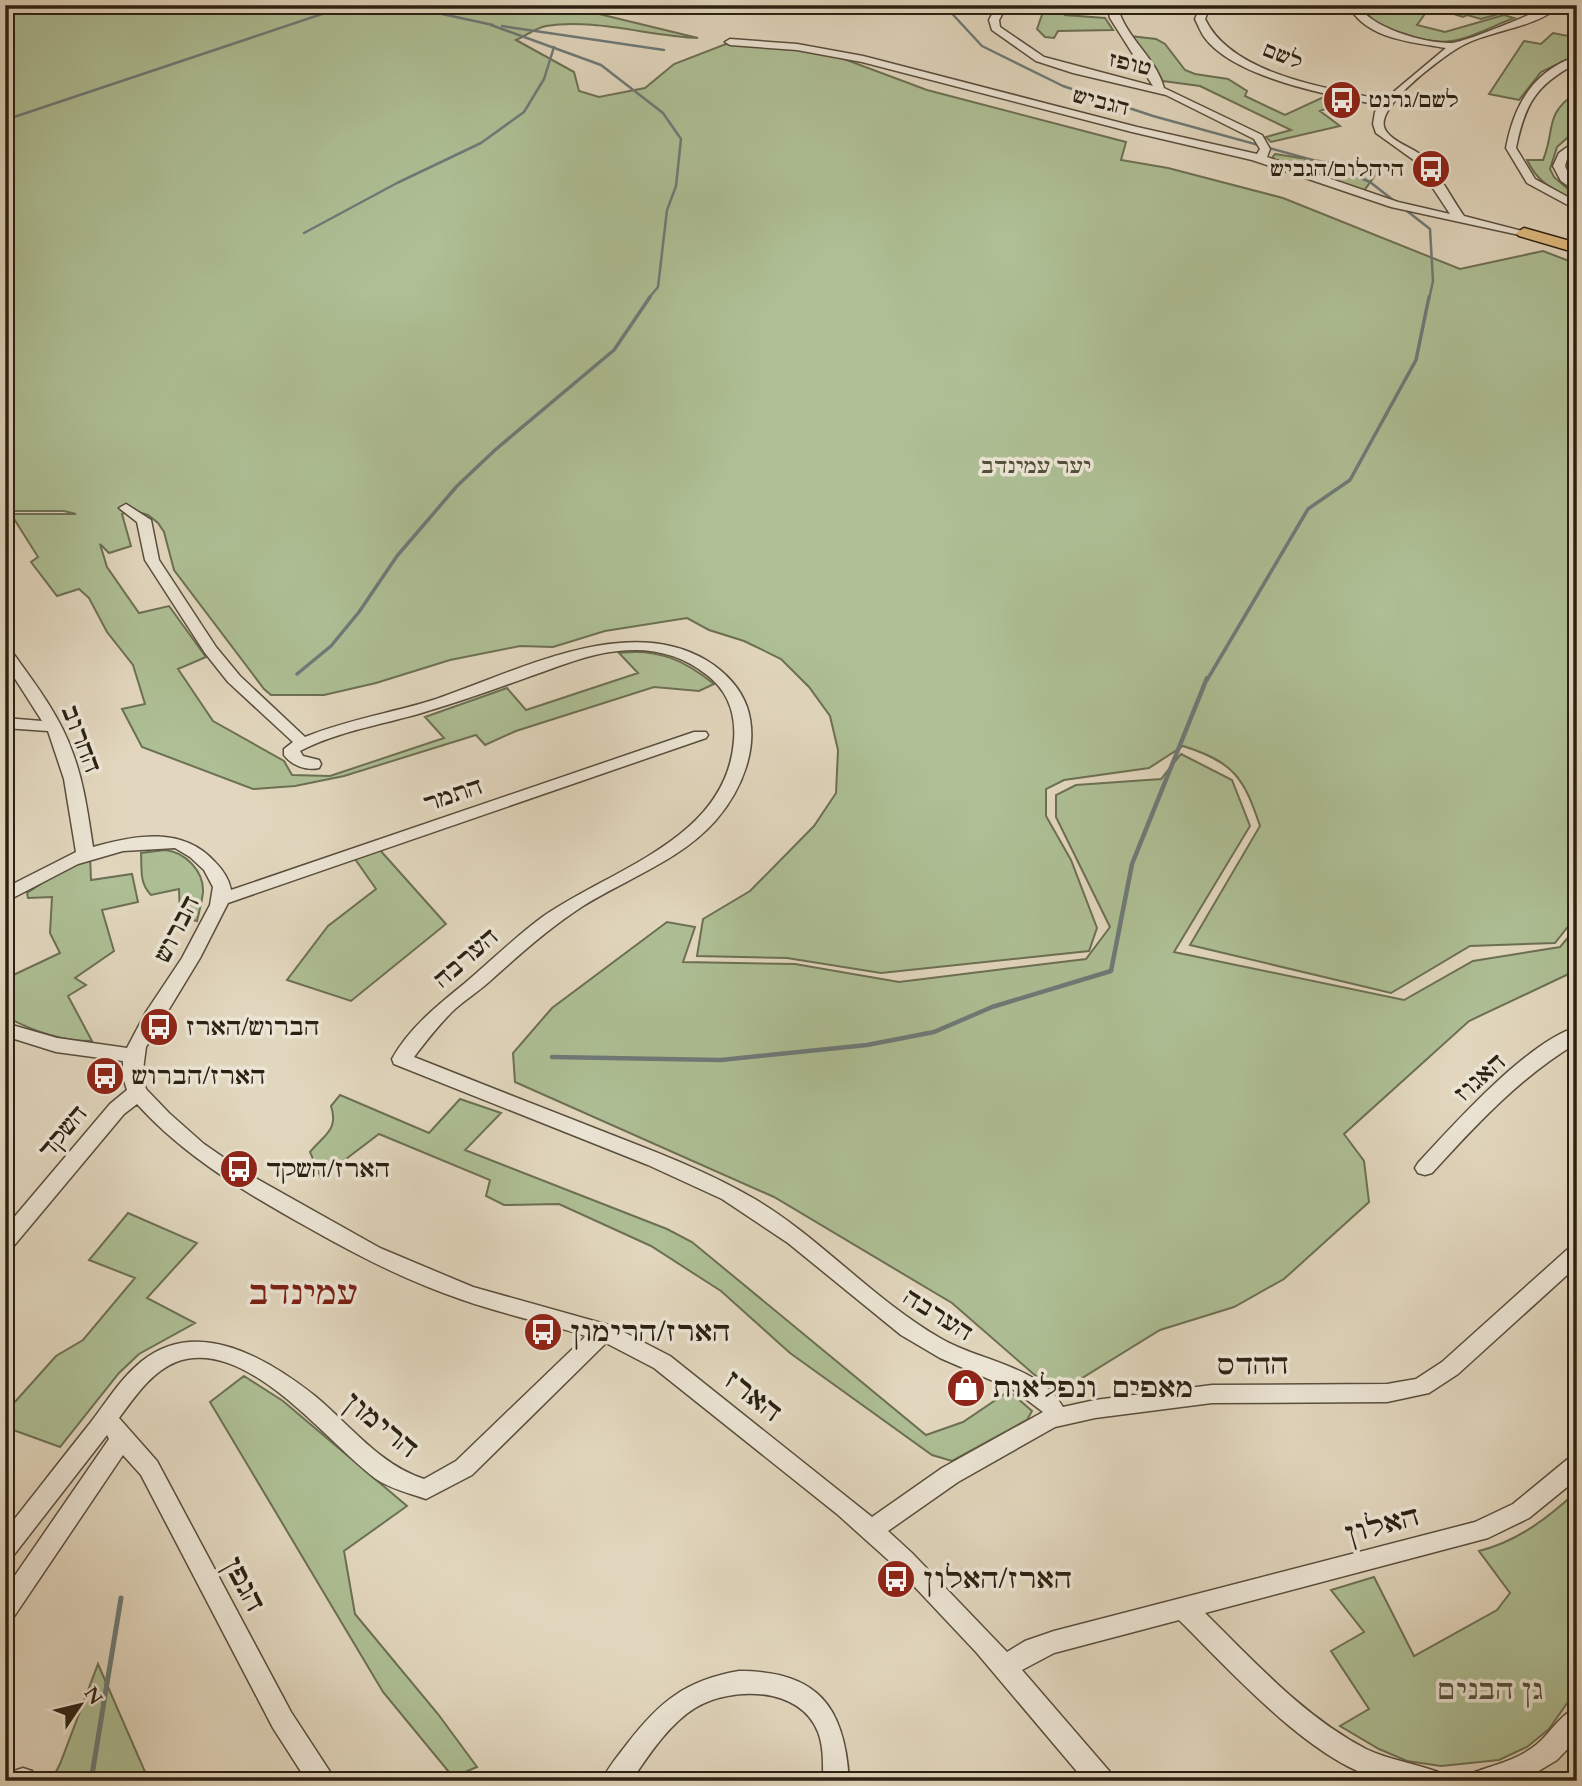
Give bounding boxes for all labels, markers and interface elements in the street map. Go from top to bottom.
street label: לשם [1259,35,1307,77]
street label: טופז [1106,45,1154,83]
bus stop icon: לשם/גרנט [1321,79,1363,121]
street label: הגביש [1070,81,1132,123]
place label: לשם/גרנט [1369,86,1459,115]
bus stop icon: היהלום/הגביש [1410,148,1452,190]
place label: היהלום/הגביש [1270,155,1404,184]
park label: יער עמינדב [981,452,1091,481]
street label: החרוב [53,700,109,778]
street label: התמר [419,769,487,821]
street label: הברוש [146,890,208,968]
street label: הערבה [426,921,506,995]
bus stop icon: הברוש/הארז [138,1006,180,1048]
place label: הברוש/הארז [186,1011,320,1044]
street label: האגוז [1447,1046,1513,1110]
bus stop icon: הארז/הברוש [84,1055,126,1097]
place label: הארז/הברוש [132,1060,266,1093]
street label: השקד [31,1098,95,1166]
bus stop icon: הארז/השקד [218,1148,260,1190]
place label: הארז/השקד [266,1153,390,1186]
district label: עמינדב [248,1271,358,1316]
street label: הערבה [897,1281,979,1349]
bus stop icon: הארז/הרימון [522,1311,564,1353]
place label: הארז/הרימון [570,1313,730,1351]
street label: ההדס [1217,1345,1289,1385]
street label: הארז [716,1361,790,1431]
shop icon: מאפים ונפלאות [945,1367,987,1409]
place label: מאפים ונפלאות [993,1369,1193,1407]
street label: הרימון [335,1383,427,1467]
street label: האלון [1341,1497,1423,1553]
street label: הגפן [214,1550,274,1618]
bus stop icon: הארז/האלון [875,1558,917,1600]
place label: הארז/האלון [923,1560,1072,1598]
north arrow [46,1670,116,1740]
park label: גן הבנים [1438,1671,1544,1709]
text: N [78,1682,109,1710]

